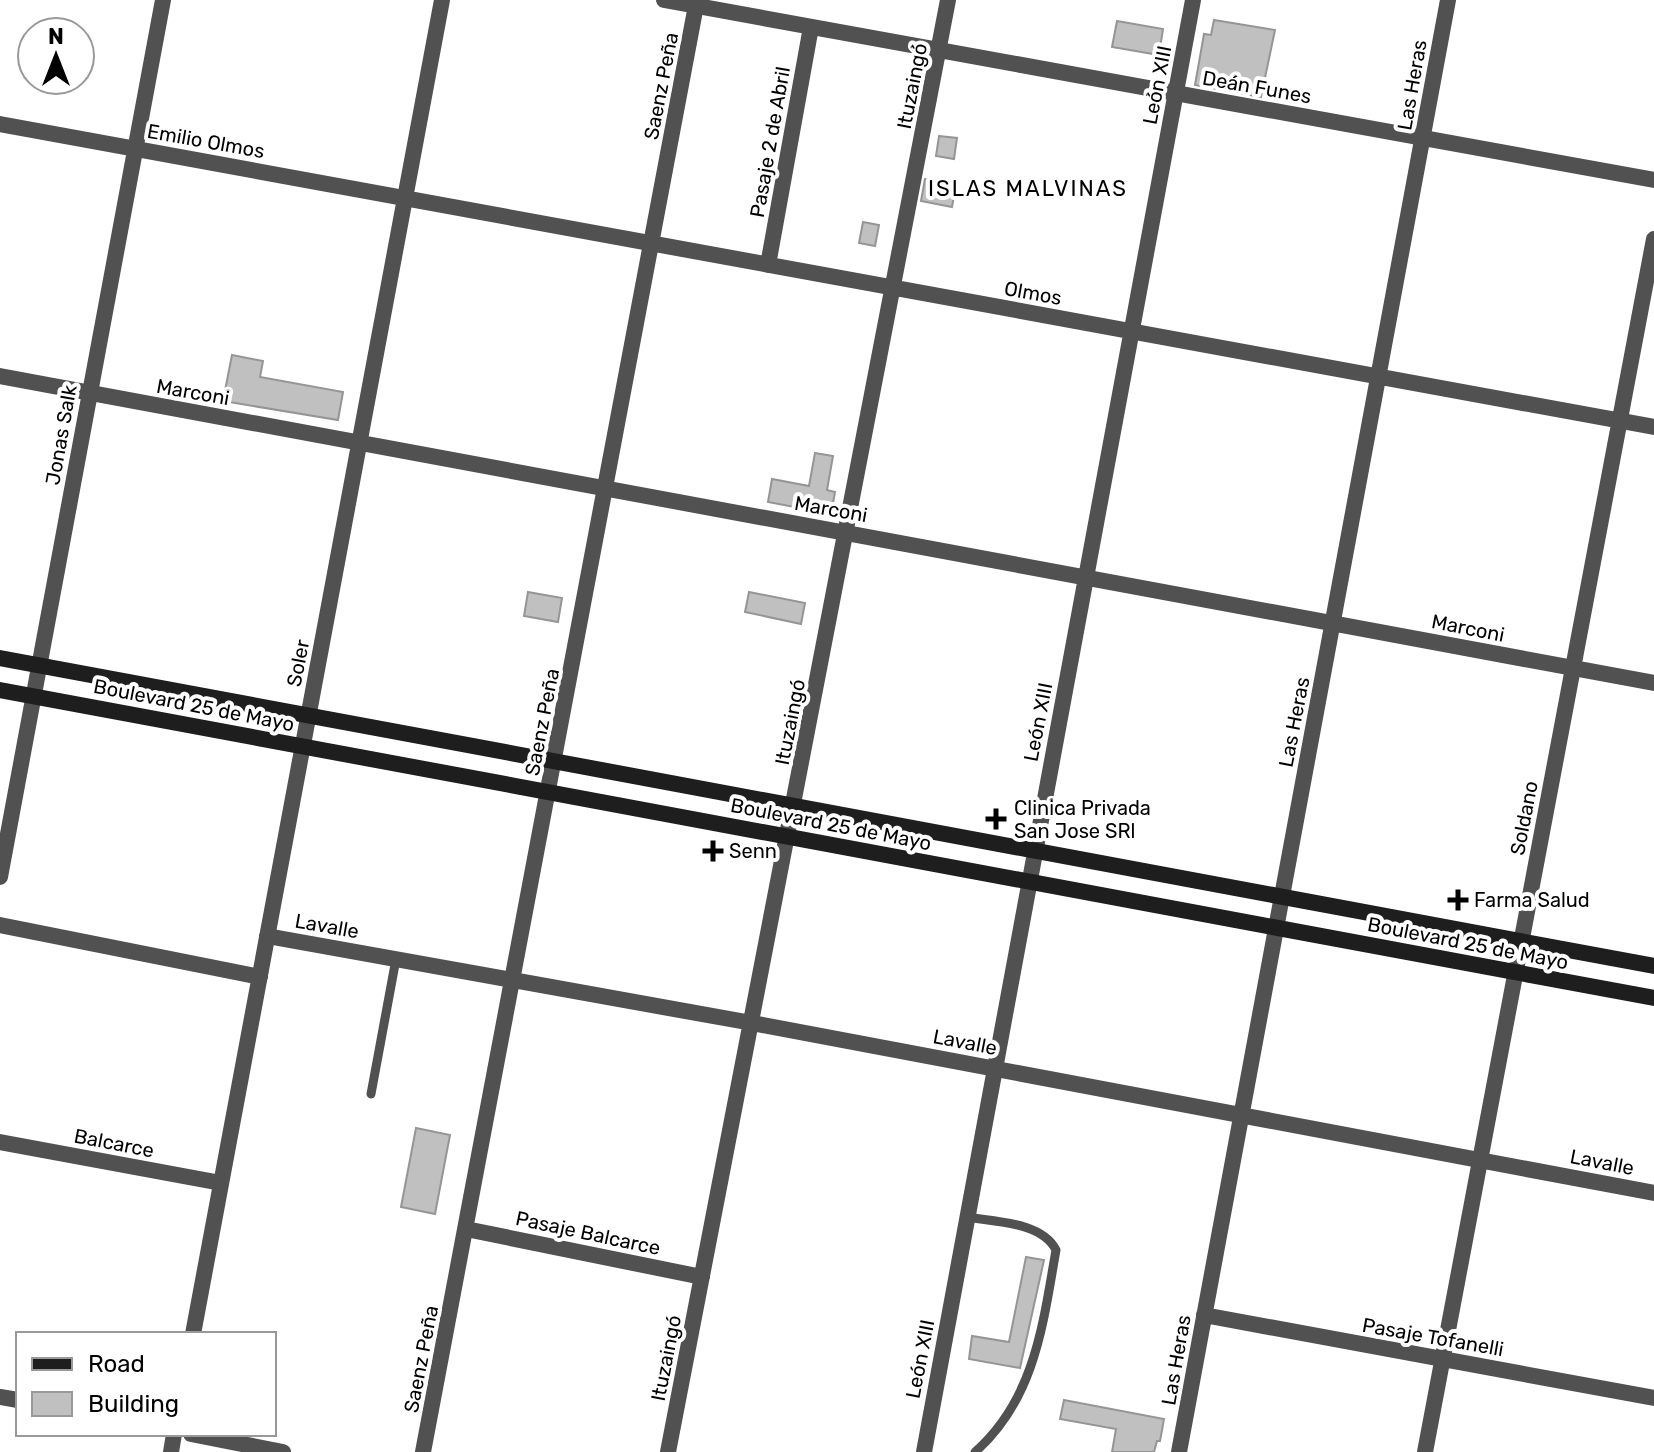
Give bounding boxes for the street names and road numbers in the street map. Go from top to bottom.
street label: Saenz Peña [639,30,683,142]
street label: Las Heras [1392,38,1432,132]
street label: Ituzaingó [892,41,932,131]
street label: León XIII [1138,44,1176,126]
street label: Pasaje 2 de Abril [745,65,795,219]
street label: Deán Funes [1201,66,1313,108]
street label: Emilio Olmos [145,119,267,163]
street label: Olmos [1002,276,1064,310]
street label: Marconi [155,374,231,410]
street label: Jonas Salk [40,382,82,487]
street label: Marconi [793,491,869,527]
street label: Marconi [1429,609,1507,647]
street label: Soler [282,637,314,689]
street label: Saenz Peña [520,666,564,778]
street label: Boulevard 25 de Mayo [92,674,296,736]
street label: Las Heras [1273,675,1315,769]
street label: Ituzaingó [770,677,810,767]
street label: León XIII [1019,681,1057,763]
street label: Soldano [1505,779,1543,857]
street label: Boulevard 25 de Mayo [729,793,933,855]
street label: Lavalle [293,909,361,943]
street label: Boulevard 25 de Mayo [1366,912,1570,974]
street label: Lavalle [931,1024,999,1060]
street label: Balcarce [72,1123,156,1163]
street label: Lavalle [1568,1144,1636,1180]
street label: Pasaje Balcarce [513,1206,663,1260]
street label: Saenz Peña [399,1303,443,1415]
street label: Ituzaingó [646,1313,686,1403]
street label: Las Heras [1156,1313,1196,1407]
street label: Pasaje Tofanelli [1360,1313,1506,1361]
street label: León XIII [901,1318,939,1400]

